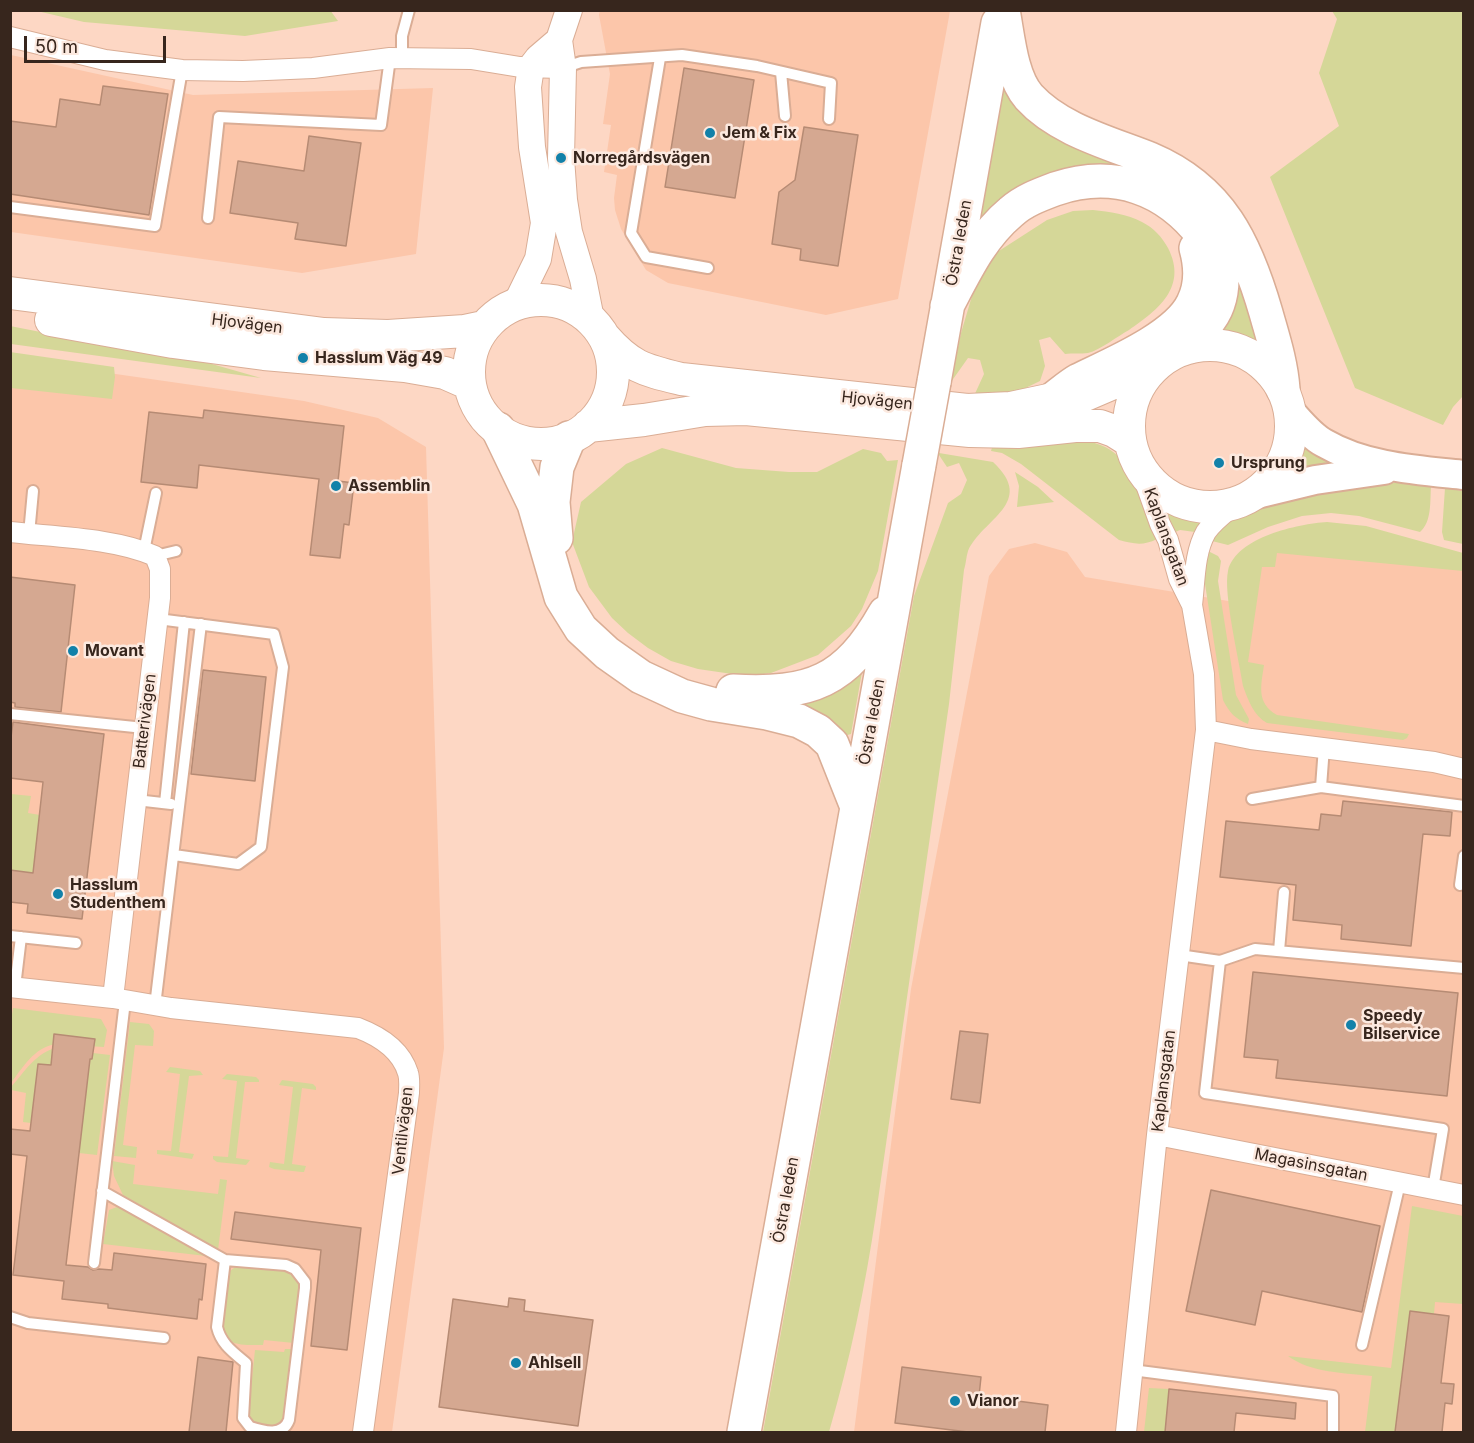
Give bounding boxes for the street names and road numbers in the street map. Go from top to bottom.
street label: Östra leden [942,198,976,288]
street label: Hjovägen [210,310,284,338]
street label: Hjovägen [840,388,914,414]
street label: Kaplansgatan [1139,485,1193,589]
street label: Batterivägen [130,673,160,769]
street label: Östra leden [855,677,889,767]
street label: Kaplansgatan [1148,1029,1180,1133]
street label: Ventilvägen [389,1086,417,1176]
street label: Magasinsgatan [1253,1145,1369,1185]
street label: Östra leden [769,1155,803,1245]

